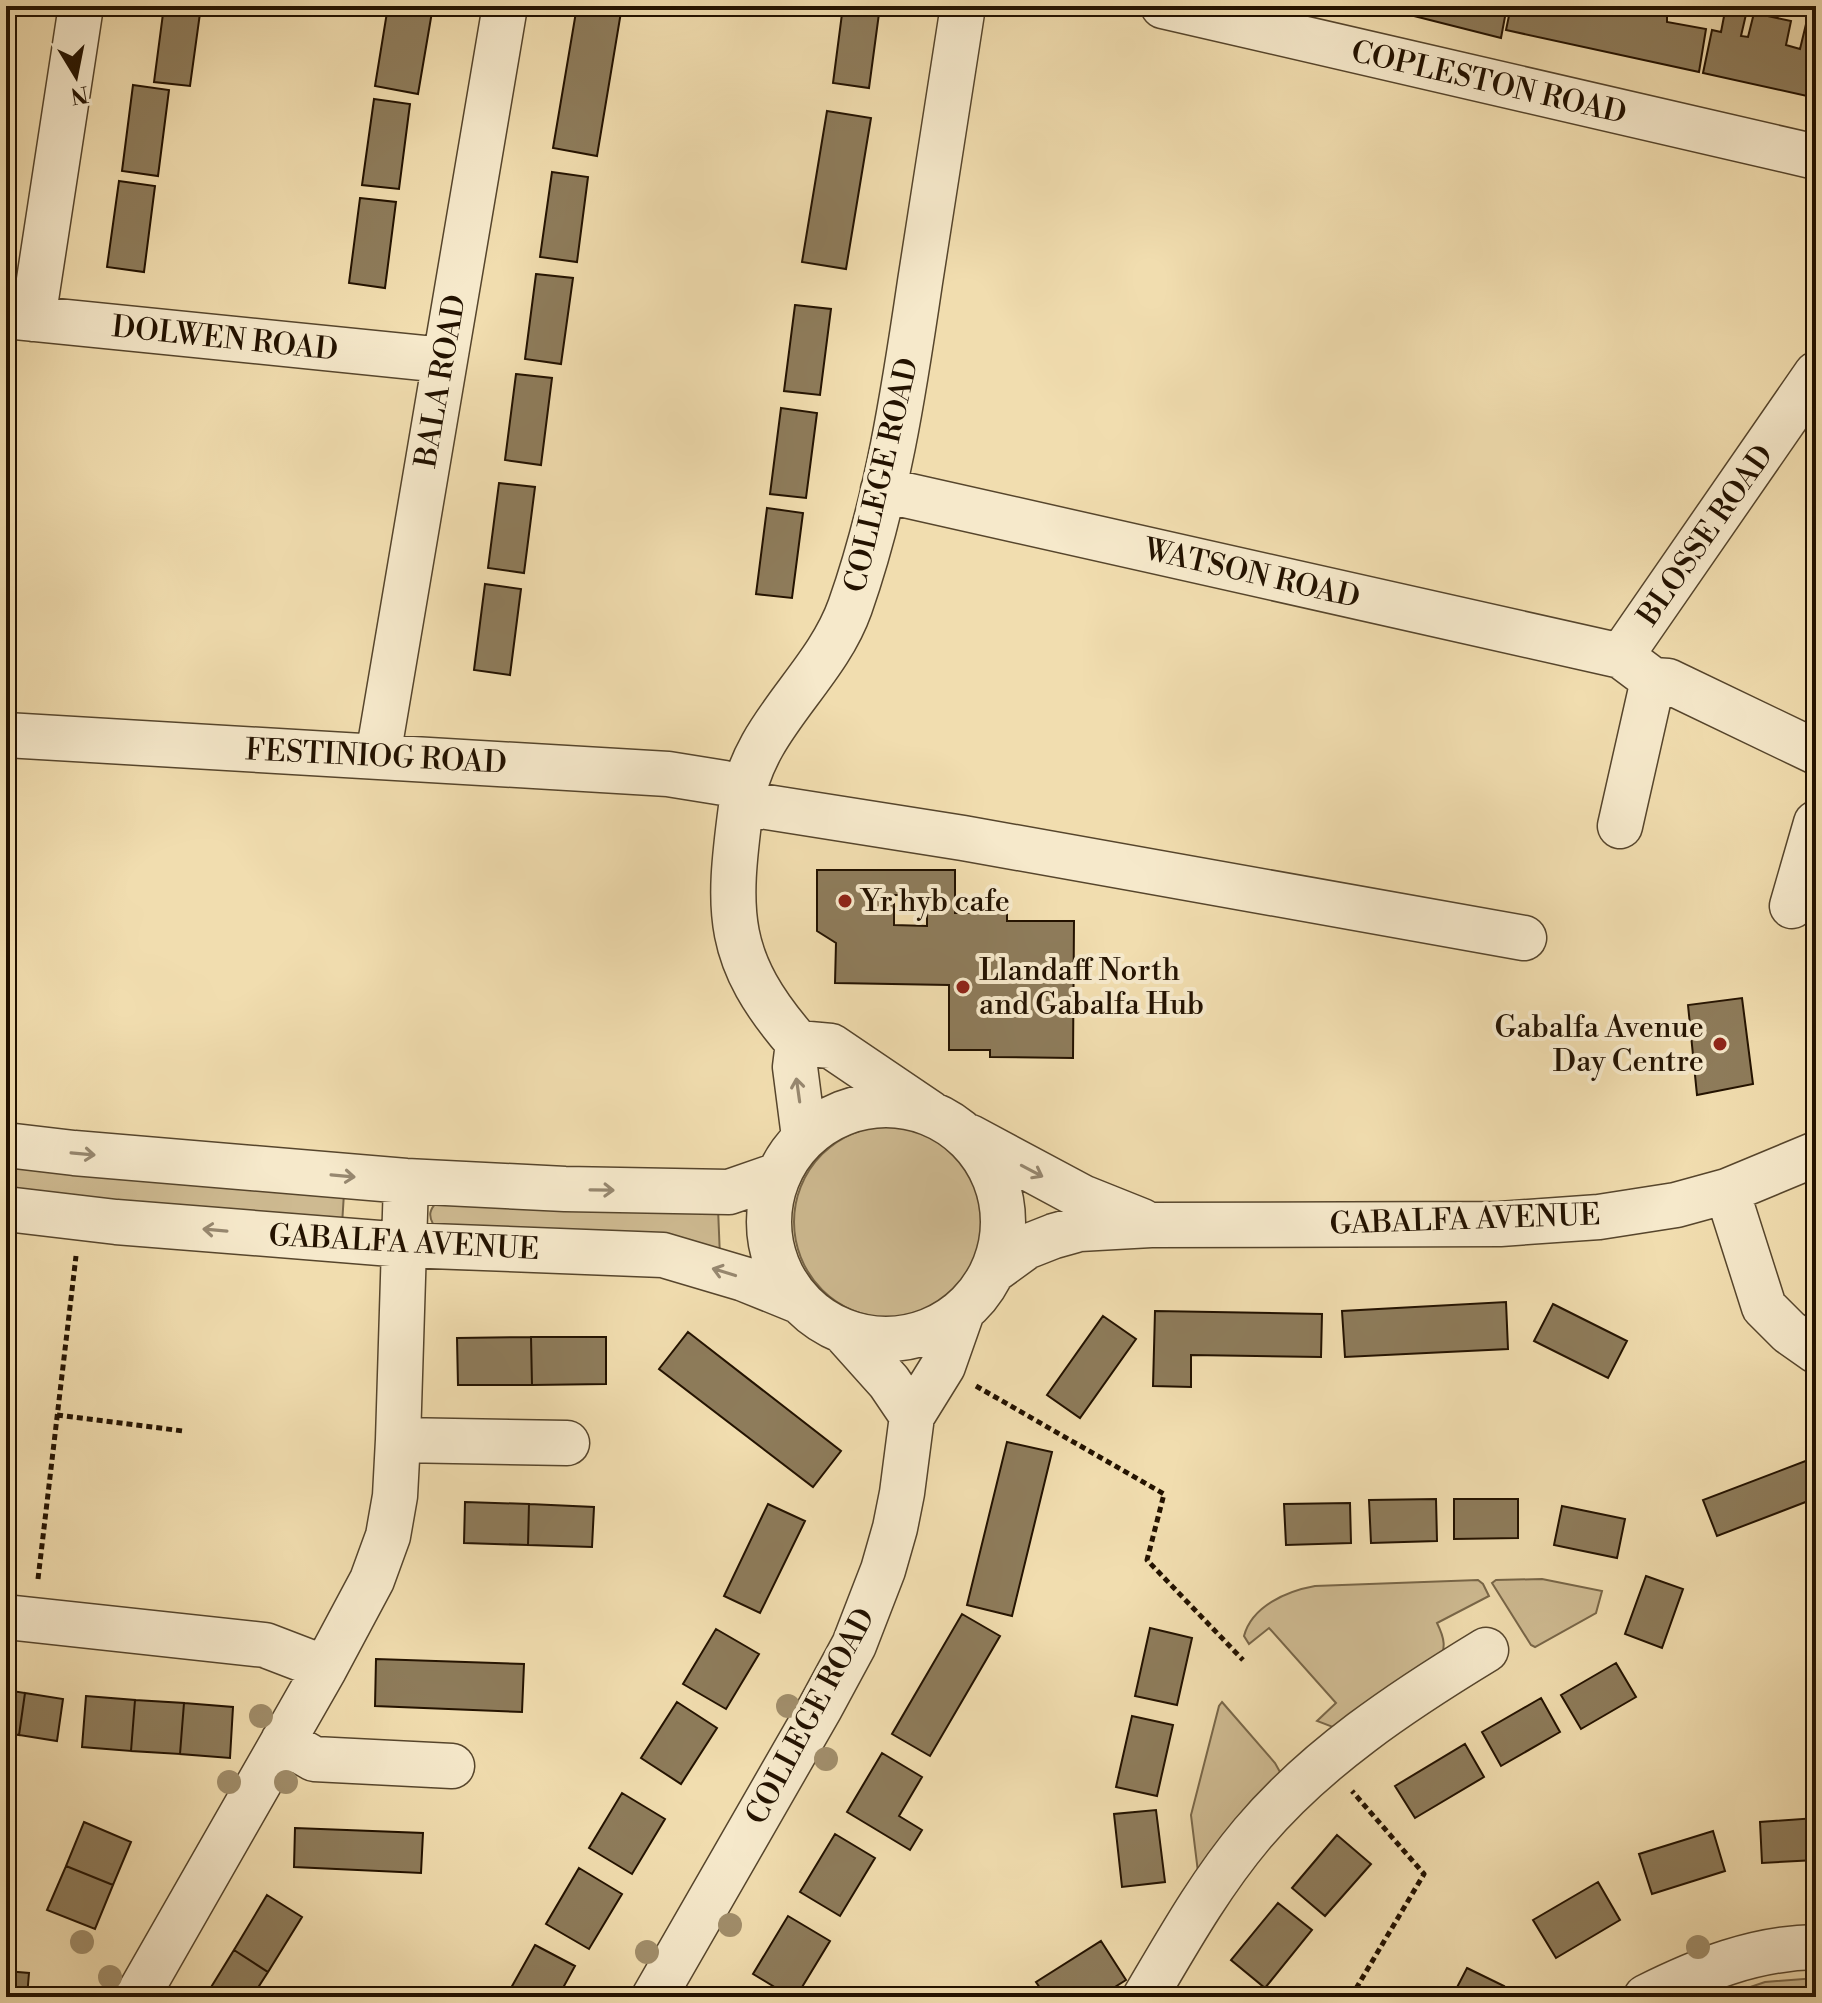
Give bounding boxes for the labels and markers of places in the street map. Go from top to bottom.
place label: Yr hyb cafe [859,883,1010,921]
marker: Yr hyb cafe [836,892,854,910]
place label: Llandaff North and Gabalfa Hub [979,952,1204,1024]
marker: Llandaff North and Gabalfa Hub [954,978,972,996]
place label: Gabalfa Avenue Day Centre [1494,1009,1704,1081]
marker: Gabalfa Avenue Day Centre [1711,1035,1729,1053]

